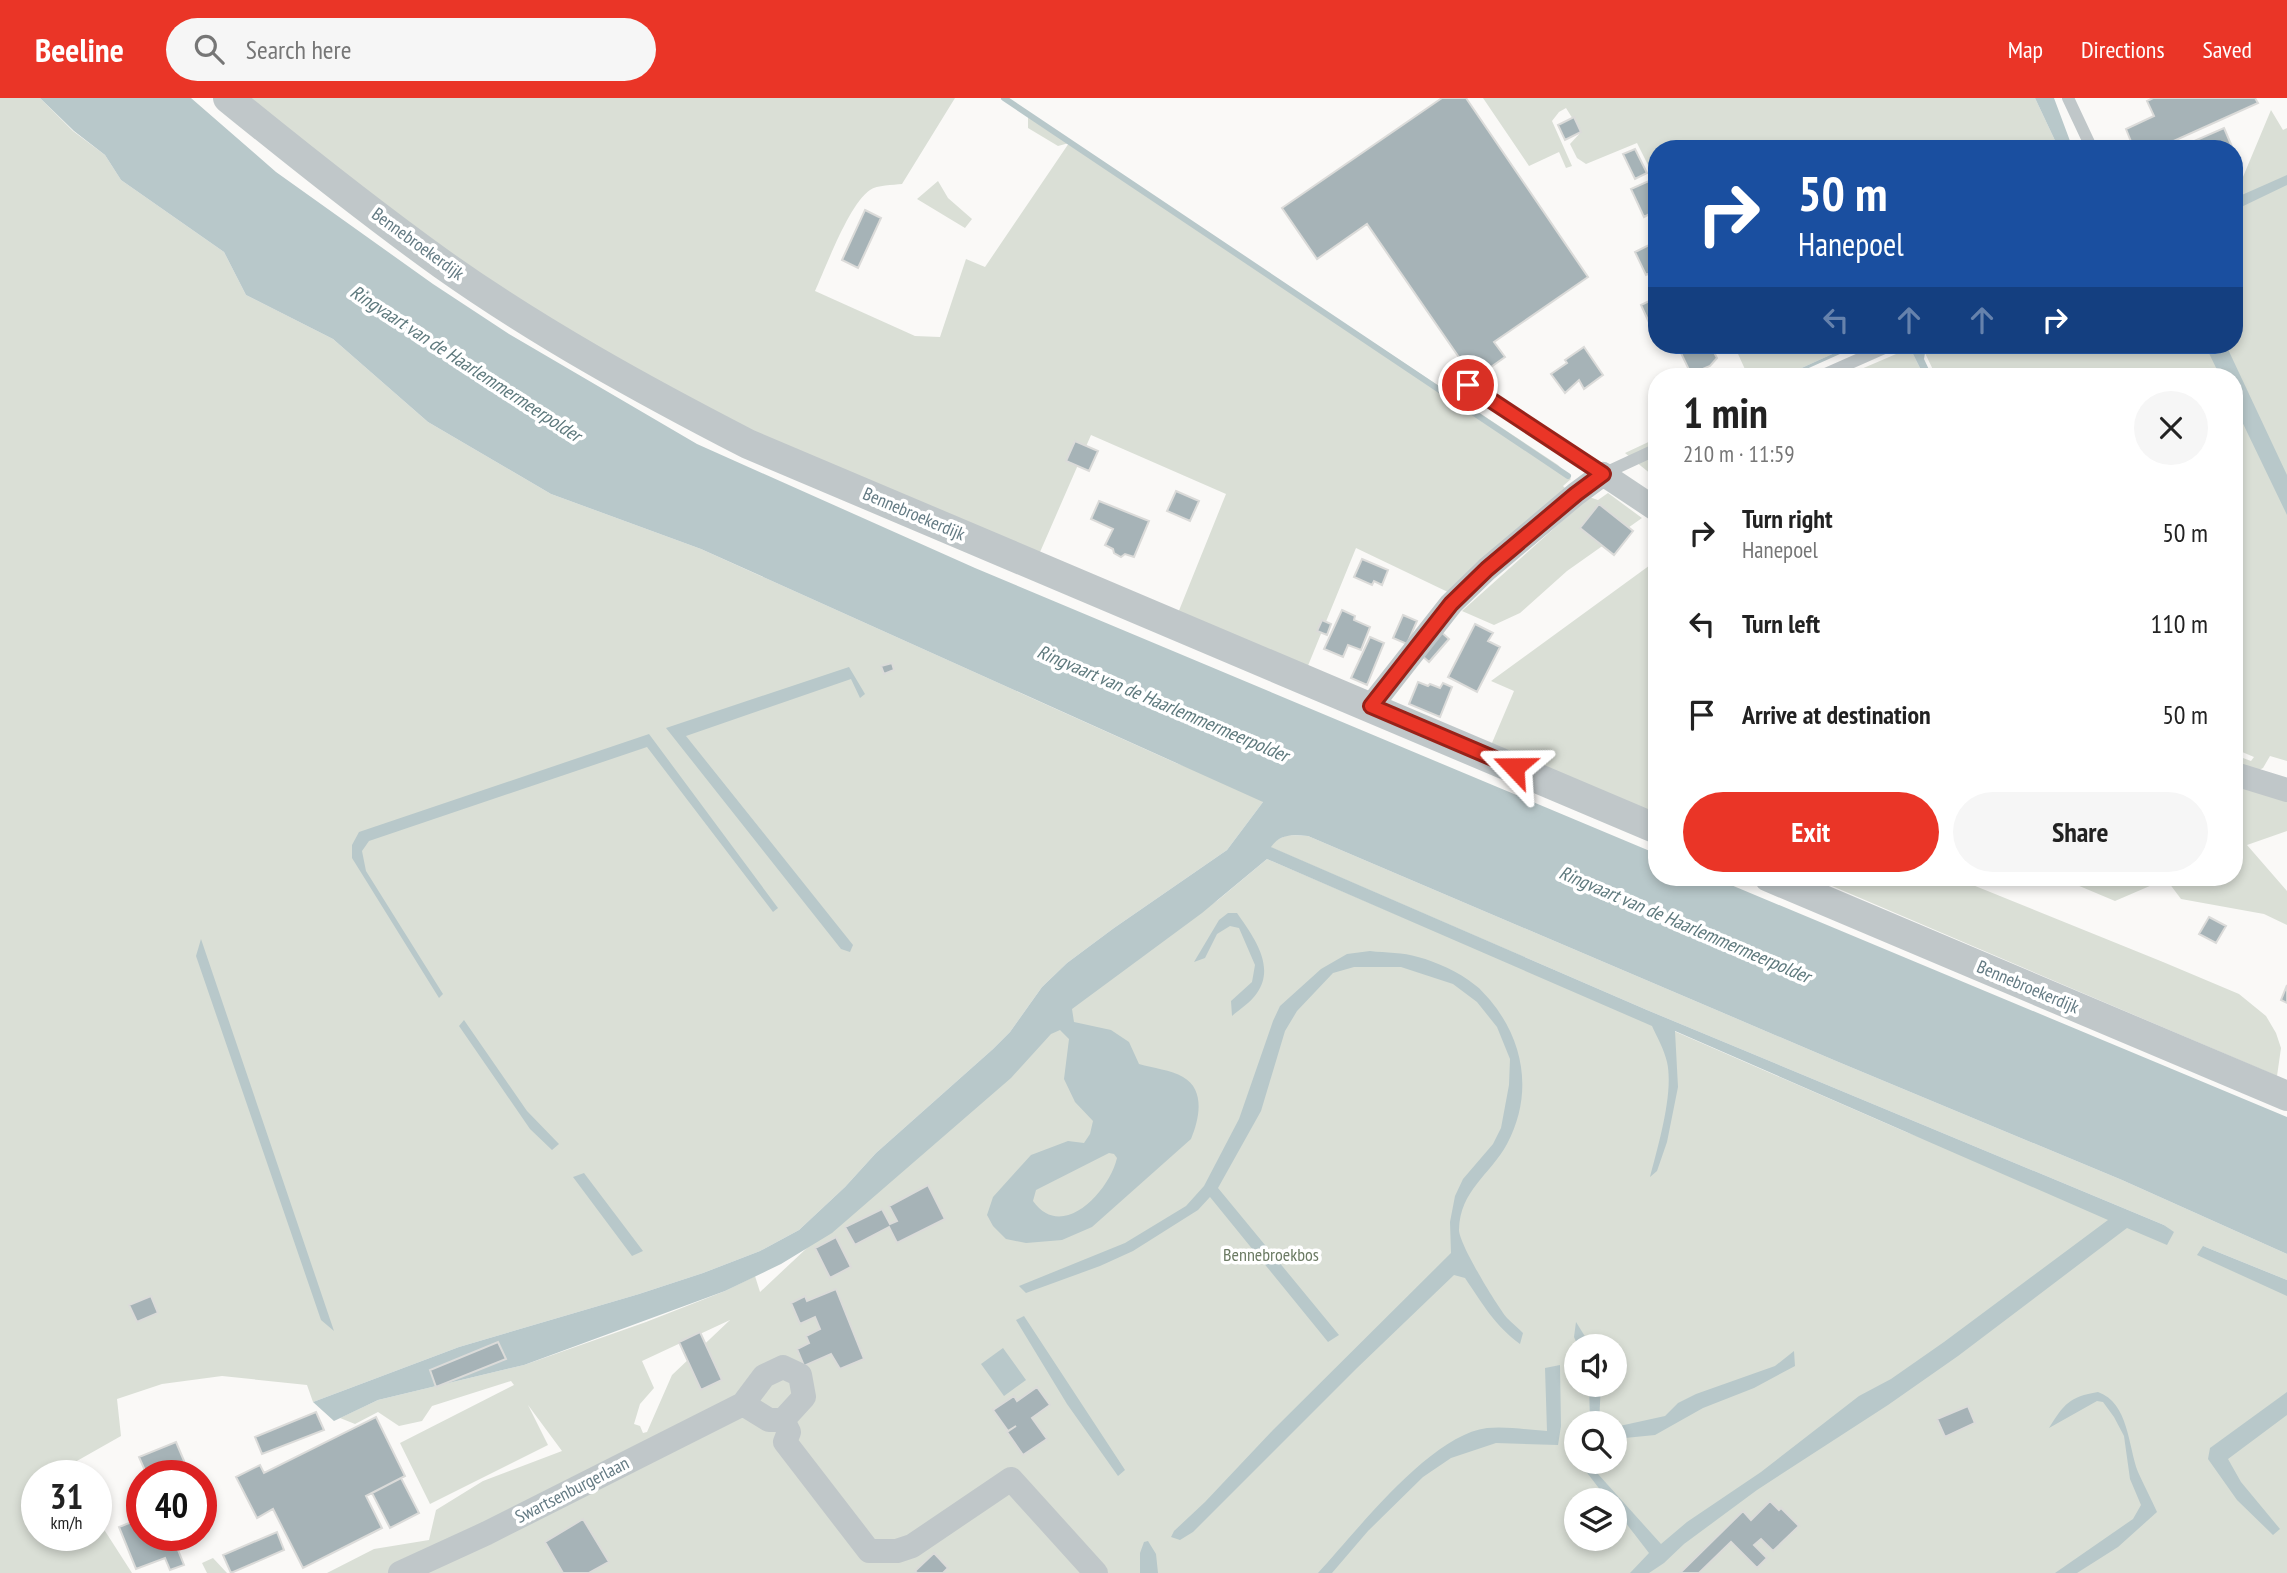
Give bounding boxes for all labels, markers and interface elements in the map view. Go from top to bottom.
search box [166,18,656,81]
text: Beeline [35,28,124,71]
icon: search [190,30,228,68]
text: Search here [246,33,351,66]
text: Map [2008,34,2043,65]
text: Directions [2081,34,2165,65]
text: Saved [2203,34,2252,65]
text: 50 m [1798,161,1887,225]
icon: right [1683,168,1774,259]
street label: Bennebroekerdijk [368,202,469,285]
text: Hanepoel [1798,223,1904,265]
water label: Ringvaart van de Haarlemmermeerpolder [346,279,588,448]
icon: left [1817,301,1855,339]
icon: ahead [1890,301,1928,339]
icon: ahead [1963,301,2001,339]
icon: right [2036,301,2074,339]
pin [1438,355,1498,415]
icon: arrive [1449,366,1487,404]
text: 1 min [1683,385,1768,440]
button: close [2134,391,2208,465]
text: 210 m · 11:59 [1683,439,1795,468]
street label: Bennebroekerdijk [860,482,969,545]
text: Turn right [1742,502,1833,535]
icon: right [1683,514,1721,552]
text: 50 m [2162,516,2208,549]
text: Hanepoel [1742,535,1818,564]
icon: left [1683,605,1721,643]
text: Turn left [1742,607,1820,640]
text: 110 m [2150,607,2208,640]
water label: Ringvaart van de Haarlemmermeerpolder [1034,639,1295,768]
icon: arrive [1683,696,1721,734]
text: Arrive at destination [1742,698,1931,731]
text: 50 m [2162,698,2208,731]
position arrow [1477,730,1551,804]
button: Exit [1683,792,1939,872]
button: Share [1953,792,2208,872]
water label: Ringvaart van de Haarlemmermeerpolder [1556,860,1817,989]
street label: Bennebroekerdijk [1974,955,2083,1018]
park label: Bennebroekbos [1223,1243,1319,1266]
map controls [1564,1334,1627,1551]
button: sound [1564,1334,1627,1397]
button: search [1564,1411,1627,1474]
street label: Swartsenburgerlaan [511,1451,632,1528]
speed limit sign: 40 [126,1460,217,1551]
text: 31 [50,1473,83,1519]
button: layers [1564,1488,1627,1551]
text: km/h [51,1511,82,1534]

